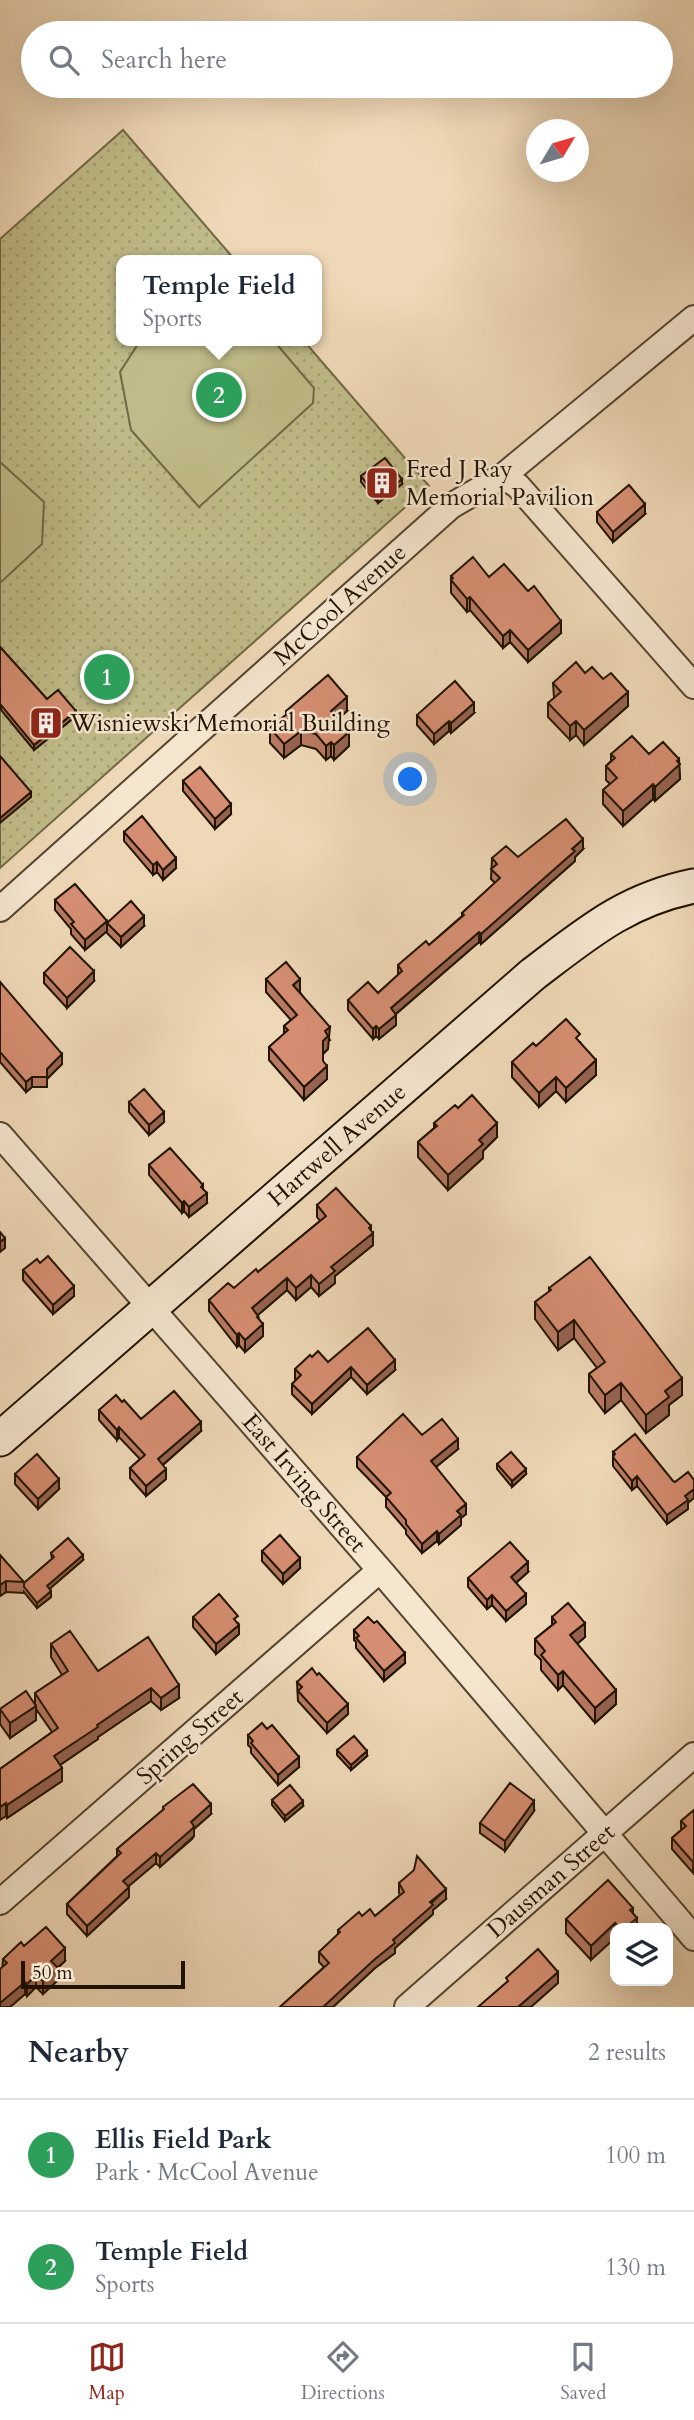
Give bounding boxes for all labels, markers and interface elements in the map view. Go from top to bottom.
search box [21,21,673,98]
icon: search [45,41,83,79]
text: Search here [101,42,227,77]
north arrow [526,119,589,182]
popup [116,255,322,346]
text: Temple Field [142,268,296,303]
text: Sports [142,303,202,334]
pin: 2 [196,369,242,421]
place label: Fred J Ray Memorial Pavilion [406,453,594,514]
building icon: Fred J Ray Memorial Pavilion [363,464,401,502]
street label: McCool Avenue [266,536,414,674]
pin: 1 [84,651,130,703]
building icon: Wisniewski Memorial Building [27,704,65,742]
place label: Wisniewski Memorial Building [69,707,391,740]
your location [393,762,427,796]
street label: Hartwell Avenue [261,1076,413,1214]
street label: East Irving Street [234,1406,374,1560]
street label: Spring Street [130,1681,251,1793]
street label: Dausman Street [480,1816,622,1946]
map controls [610,1923,673,1986]
button: layers [610,1923,673,1986]
scale bar [21,1958,186,1990]
text: 50 m [32,1960,73,1986]
text: Nearby [28,2032,129,2073]
text: 2 results [588,2037,666,2068]
text: Ellis Field Park [95,2122,272,2157]
text: 1 [45,2140,57,2171]
text: 100 m [605,2140,666,2171]
text: Park · McCool Avenue [95,2157,319,2188]
text: Temple Field [95,2234,248,2269]
text: 2 [45,2252,57,2283]
text: 130 m [605,2252,666,2283]
text: Sports [95,2269,155,2300]
tab: Map [88,2338,126,2406]
tab: Directions [301,2338,385,2406]
tab: Saved [560,2338,606,2406]

